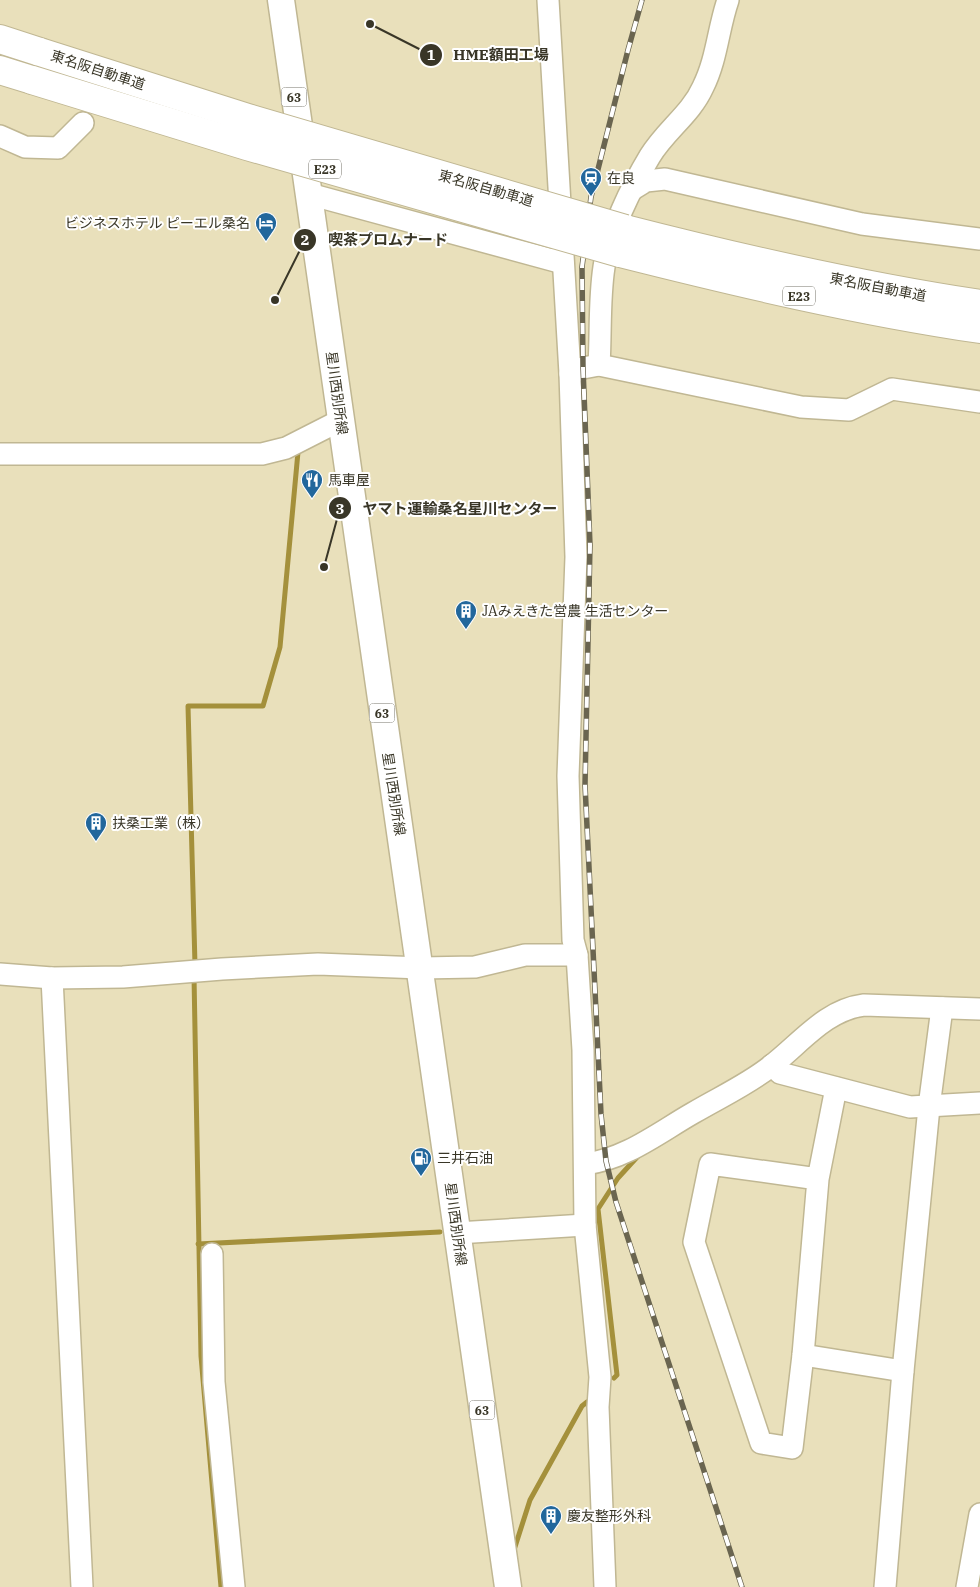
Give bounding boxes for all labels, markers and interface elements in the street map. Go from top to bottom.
callout: HME額田工場 [418,40,559,70]
text: 1 [426,45,436,64]
text: HME額田工場 [453,45,549,64]
street label: 東名阪自動車道 [49,46,147,94]
road number: 63 [282,88,306,106]
road number: E23 [309,160,341,178]
street label: 東名阪自動車道 [436,166,536,210]
station icon: 在良 [579,166,603,197]
place label: 在良 [607,169,635,187]
hotel icon: ビジネスホテル ピーエル桑名 [254,211,278,242]
place label: ビジネスホテル ピーエル桑名 [65,214,250,232]
callout: 喫茶プロムナード [293,225,458,255]
text: 2 [300,230,310,249]
text: 喫茶プロムナード [328,230,448,249]
street label: 東名阪自動車道 [828,269,928,305]
road number: E23 [783,286,815,306]
street label: 星川西別所線 [322,350,352,436]
restaurant icon: 馬車屋 [300,468,324,499]
place label: 馬車屋 [328,471,370,489]
callout: ヤマト運輸桑名星川センター [328,493,568,523]
text: 3 [335,499,345,518]
text: ヤマト運輸桑名星川センター [362,499,558,518]
building icon: JAみえきた営農 生活センター [454,599,478,630]
place label: JAみえきた営農 生活センター [482,602,668,620]
road number: 63 [370,704,394,722]
street label: 星川西別所線 [379,751,409,837]
building icon: 扶桑工業（株） [84,811,108,842]
place label: 扶桑工業（株） [112,814,210,832]
fuel station icon: 三井石油 [409,1146,433,1177]
place label: 三井石油 [437,1149,493,1167]
street label: 星川西別所線 [441,1181,471,1267]
road number: 63 [470,1400,494,1420]
building icon: 慶友整形外科 [539,1504,563,1535]
place label: 慶友整形外科 [567,1507,651,1525]

